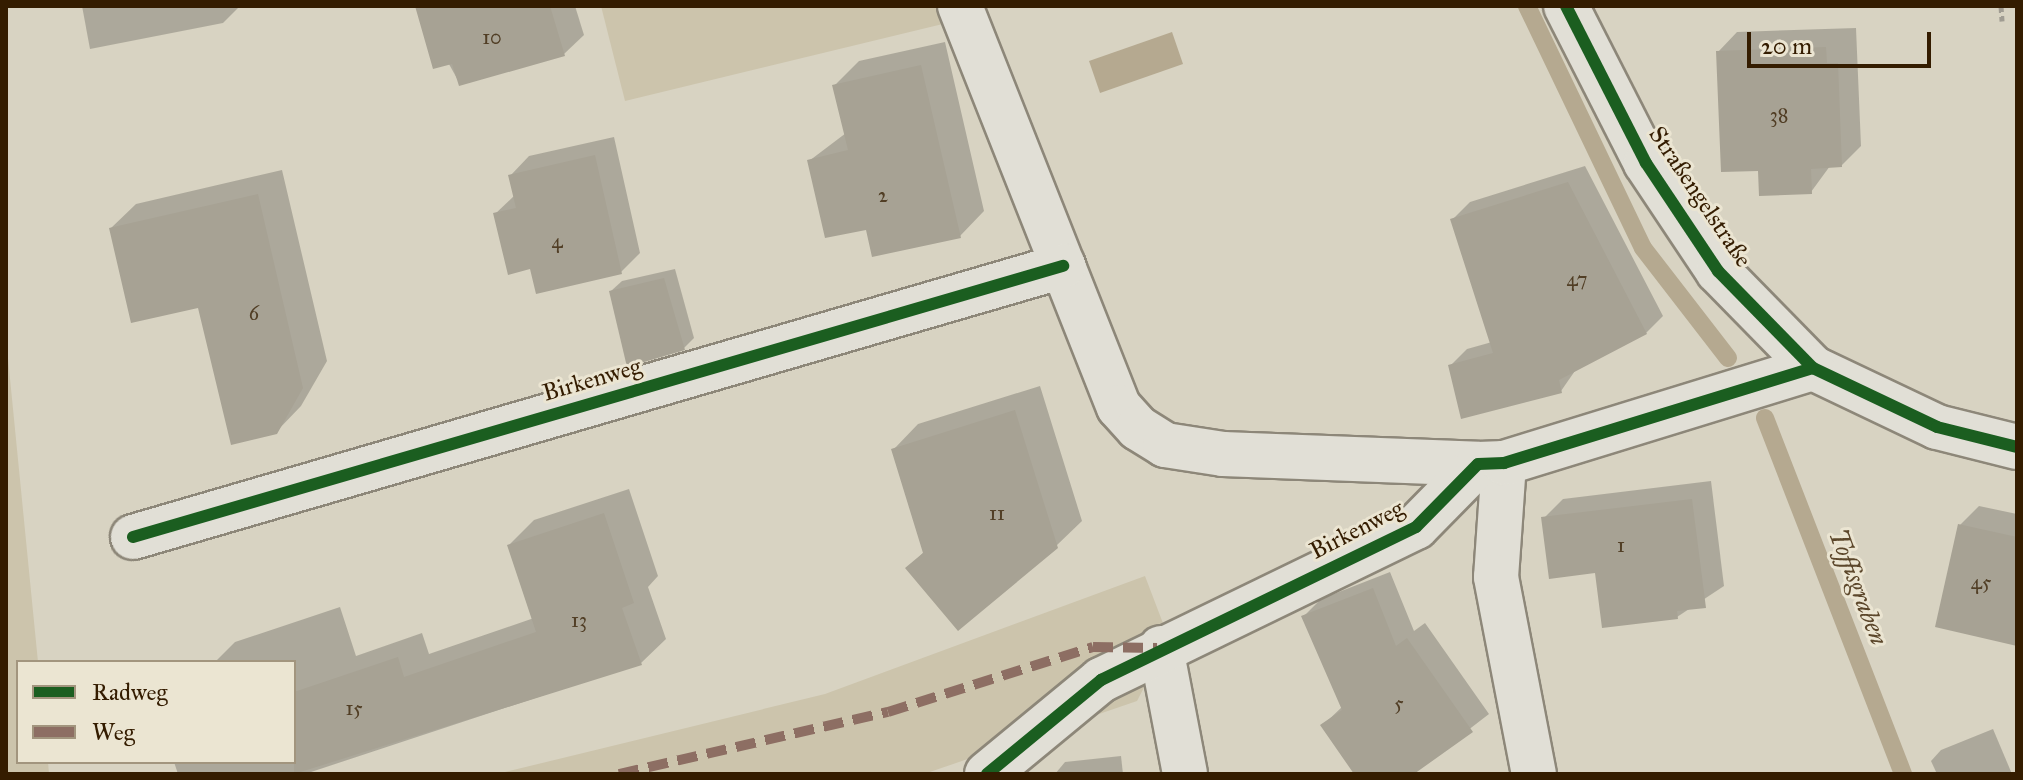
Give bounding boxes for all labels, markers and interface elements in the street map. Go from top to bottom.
scale bar [1751,16,1935,66]
house number: 10 [482,25,502,49]
text: 20 m [1761,31,1812,61]
house number: 38 [1770,103,1788,127]
street label: Straßengelstraße [1642,121,1758,273]
house number: 2 [878,183,888,207]
house number: 4 [551,229,563,253]
house number: 47 [1567,267,1587,291]
house number: 6 [249,301,259,325]
street label: Birkenweg [539,352,645,408]
street label: Birkenweg [1305,494,1409,566]
house number: 11 [989,501,1005,525]
water label: Toffisgraben [1822,524,1894,650]
house number: 1 [1617,533,1625,557]
house number: 45 [1971,570,1991,594]
house number: 13 [571,608,587,632]
legend [16,660,296,764]
text: Radweg [92,677,168,707]
house number: 5 [1394,691,1404,715]
house number: 15 [345,696,363,720]
text: Weg [92,717,135,747]

